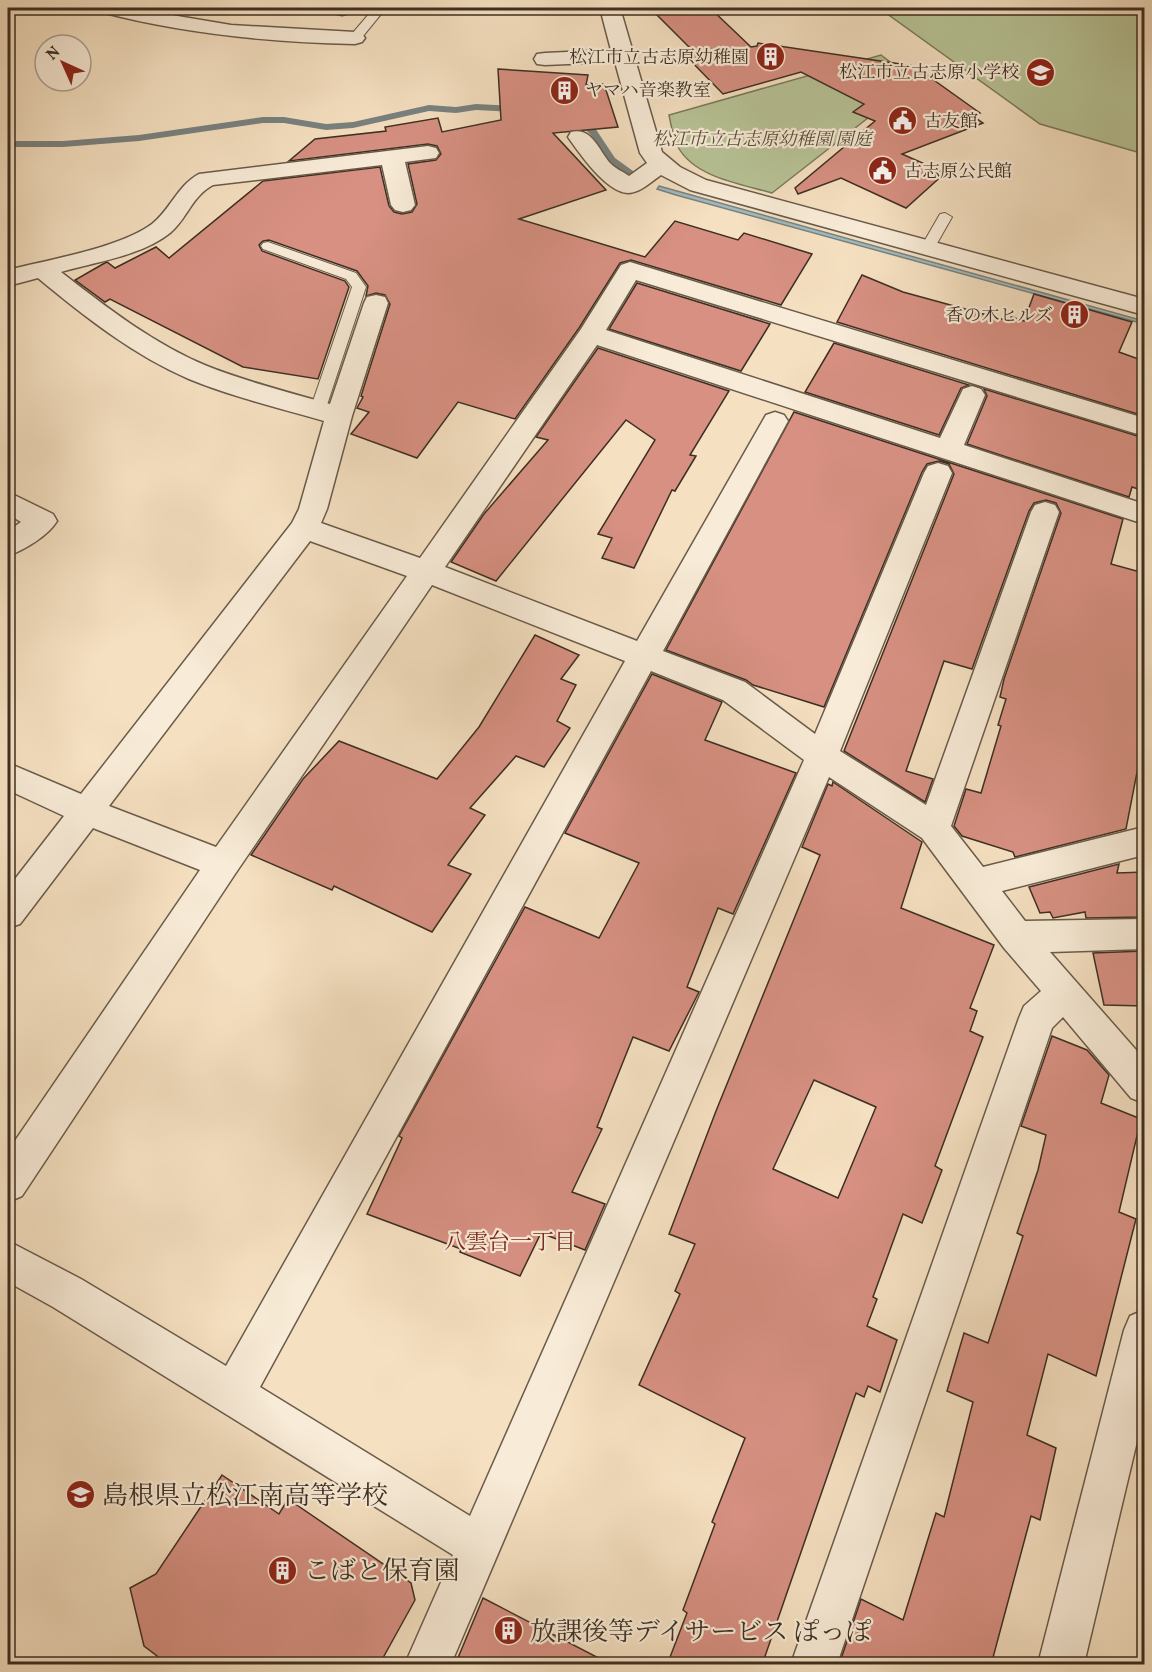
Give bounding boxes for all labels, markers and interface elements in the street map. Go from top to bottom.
north arrow [33,33,93,93]
building icon: 松江市立古志原幼稚園 [754,41,786,73]
text: N [42,42,66,66]
place label: 松江市立古志原幼稚園 [569,46,749,71]
school or university icon: 松江市立古志原小学校 [1024,56,1056,88]
place label: 松江市立古志原小学校 [839,61,1019,86]
building icon: ヤマハ音楽教室 [548,74,580,106]
place label: ヤマハ音楽教室 [585,79,711,104]
public building icon: 古友館 [887,105,919,137]
place label: 古友館 [924,110,978,135]
park label: 松江市立古志原幼稚園 園庭 [652,128,875,153]
public building icon: 古志原公民館 [867,155,899,187]
place label: 古志原公民館 [904,160,1012,185]
building icon: 香の木ヒルズ [1058,299,1090,331]
place label: 香の木ヒルズ [946,304,1053,329]
district label: 八雲台一丁目 [444,1228,576,1259]
school or university icon: 島根県立松江南高等学校 [65,1479,97,1511]
place label: 島根県立松江南高等学校 [102,1479,388,1515]
building icon: こばと保育園 [267,1554,299,1586]
place label: こばと保育園 [304,1554,460,1590]
building icon: 放課後等デイサービス ぽっぽ [493,1615,525,1647]
place label: 放課後等デイサービス ぽっぽ [530,1615,871,1651]

